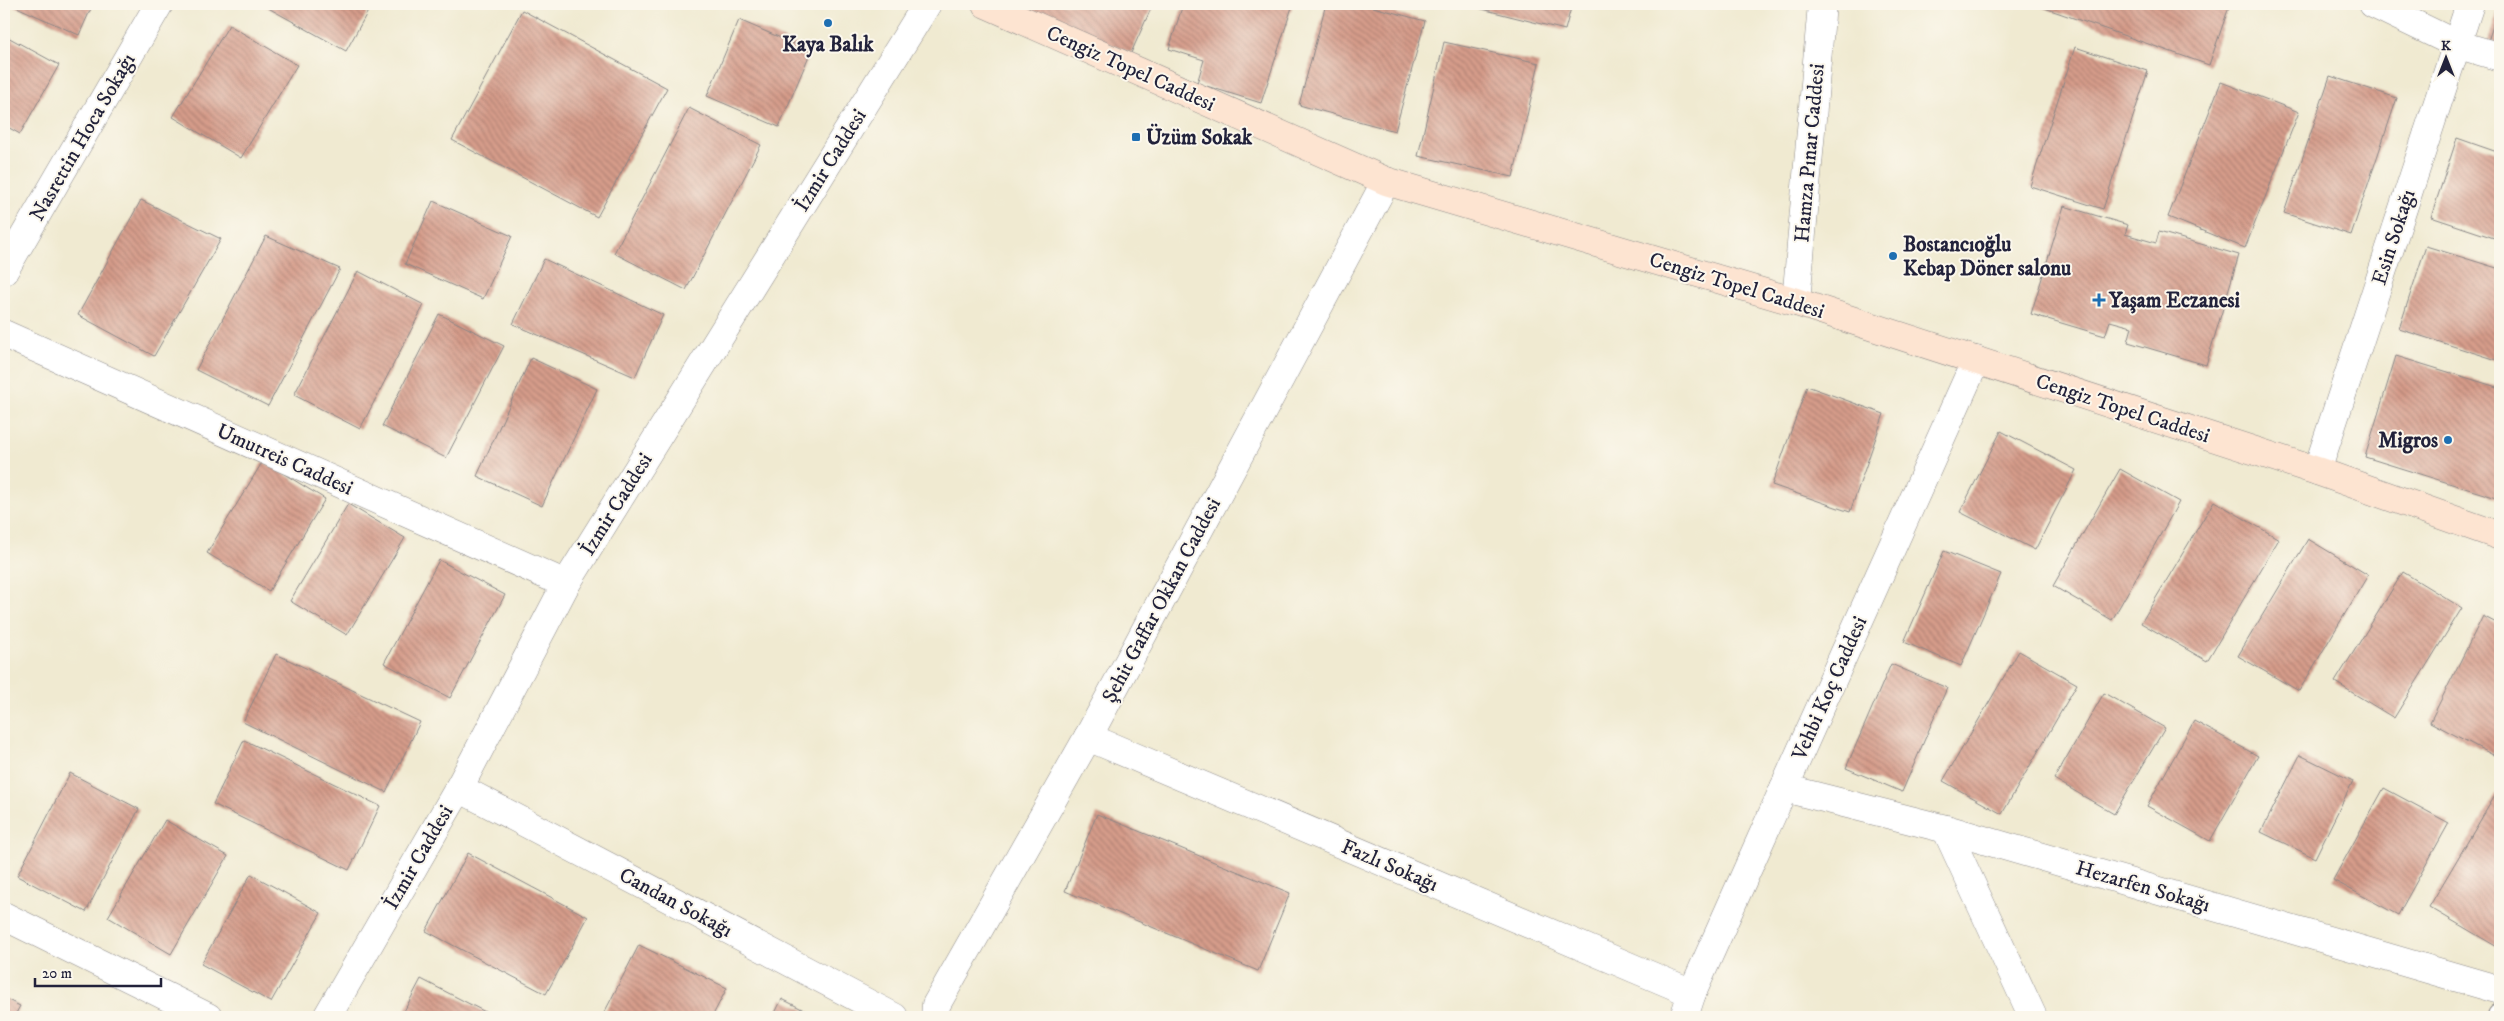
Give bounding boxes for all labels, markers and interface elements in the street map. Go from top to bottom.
marker: Kaya Balık [822,17,834,29]
street label: Cengiz Topel Caddesi [1042,20,1219,118]
place label: Kaya Balık [782,32,874,58]
north arrow [2422,32,2472,82]
text: K [2441,37,2452,55]
street label: Nasrettin Hoca Sokağı [24,49,142,226]
street label: Hamza Pınar Caddesi [1789,62,1831,244]
street label: İzmir Caddesi [788,104,873,217]
place label: Üzüm Sokak [1146,123,1253,151]
marker: Üzüm Sokak [1130,131,1142,143]
street label: Esin Sokağı [2366,186,2422,288]
place label: Bostancıoğlu Kebap Döner salonu [1903,232,2071,282]
street label: Cengiz Topel Caddesi [1646,247,1827,325]
marker: Bostancıoğlu Kebap Döner salonu [1887,250,1899,262]
place label: Yaşam Eczanesi [2108,288,2241,314]
marker: Yaşam Eczanesi [2093,294,2105,306]
street label: Cengiz Topel Caddesi [2032,369,2213,449]
street label: Umutreis Caddesi [212,418,357,502]
place label: Migros [2378,428,2438,454]
marker: Migros [2442,434,2454,446]
street label: İzmir Caddesi [574,448,659,561]
street label: Şehit Gaffar Okkan Caddesi [1097,493,1227,708]
street label: Vehbi Koç Caddesi [1786,612,1873,765]
street label: İzmir Caddesi [378,800,459,914]
street label: Fazlı Sokağı [1337,834,1442,898]
street label: Hezarfen Sokağı [2072,855,2213,919]
street label: Candan Sokağı [614,862,737,944]
scale bar [35,956,161,988]
text: 20 m [42,964,72,983]

